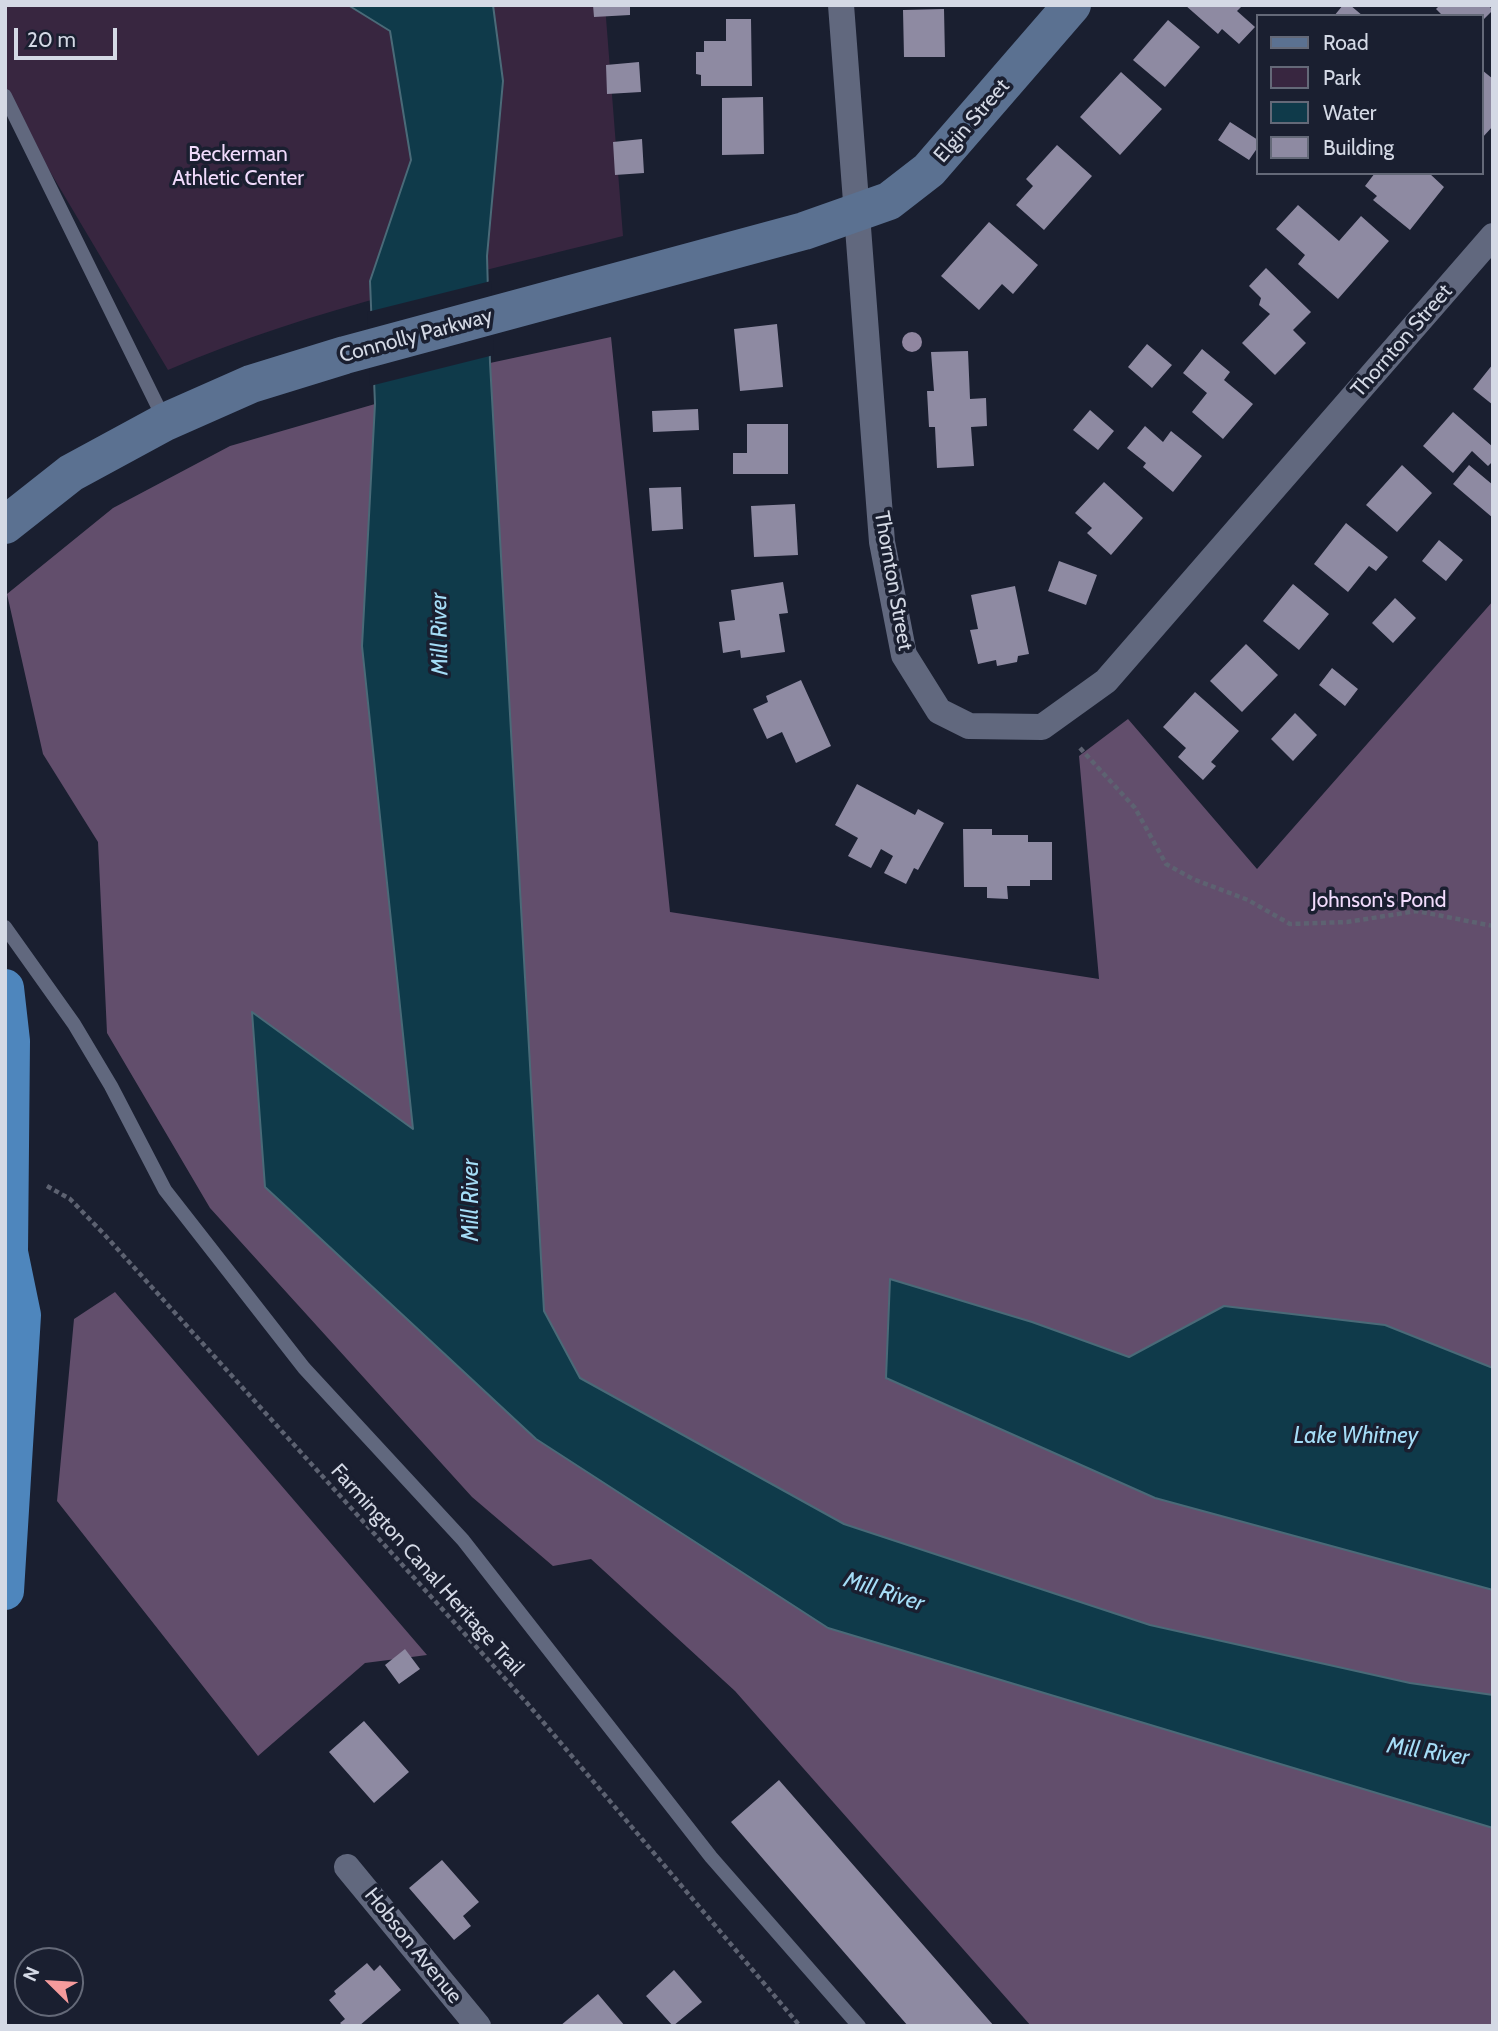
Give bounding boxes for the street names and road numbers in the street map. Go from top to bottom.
street label: Elgin Street [929,74,1015,168]
street label: Thornton Street [1346,279,1458,403]
street label: Connolly Parkway [337,303,495,369]
street label: Thornton Street [868,509,918,653]
street label: Farmington Canal Heritage Trail [325,1459,529,1681]
street label: Hobson Avenue [359,1883,467,2009]

